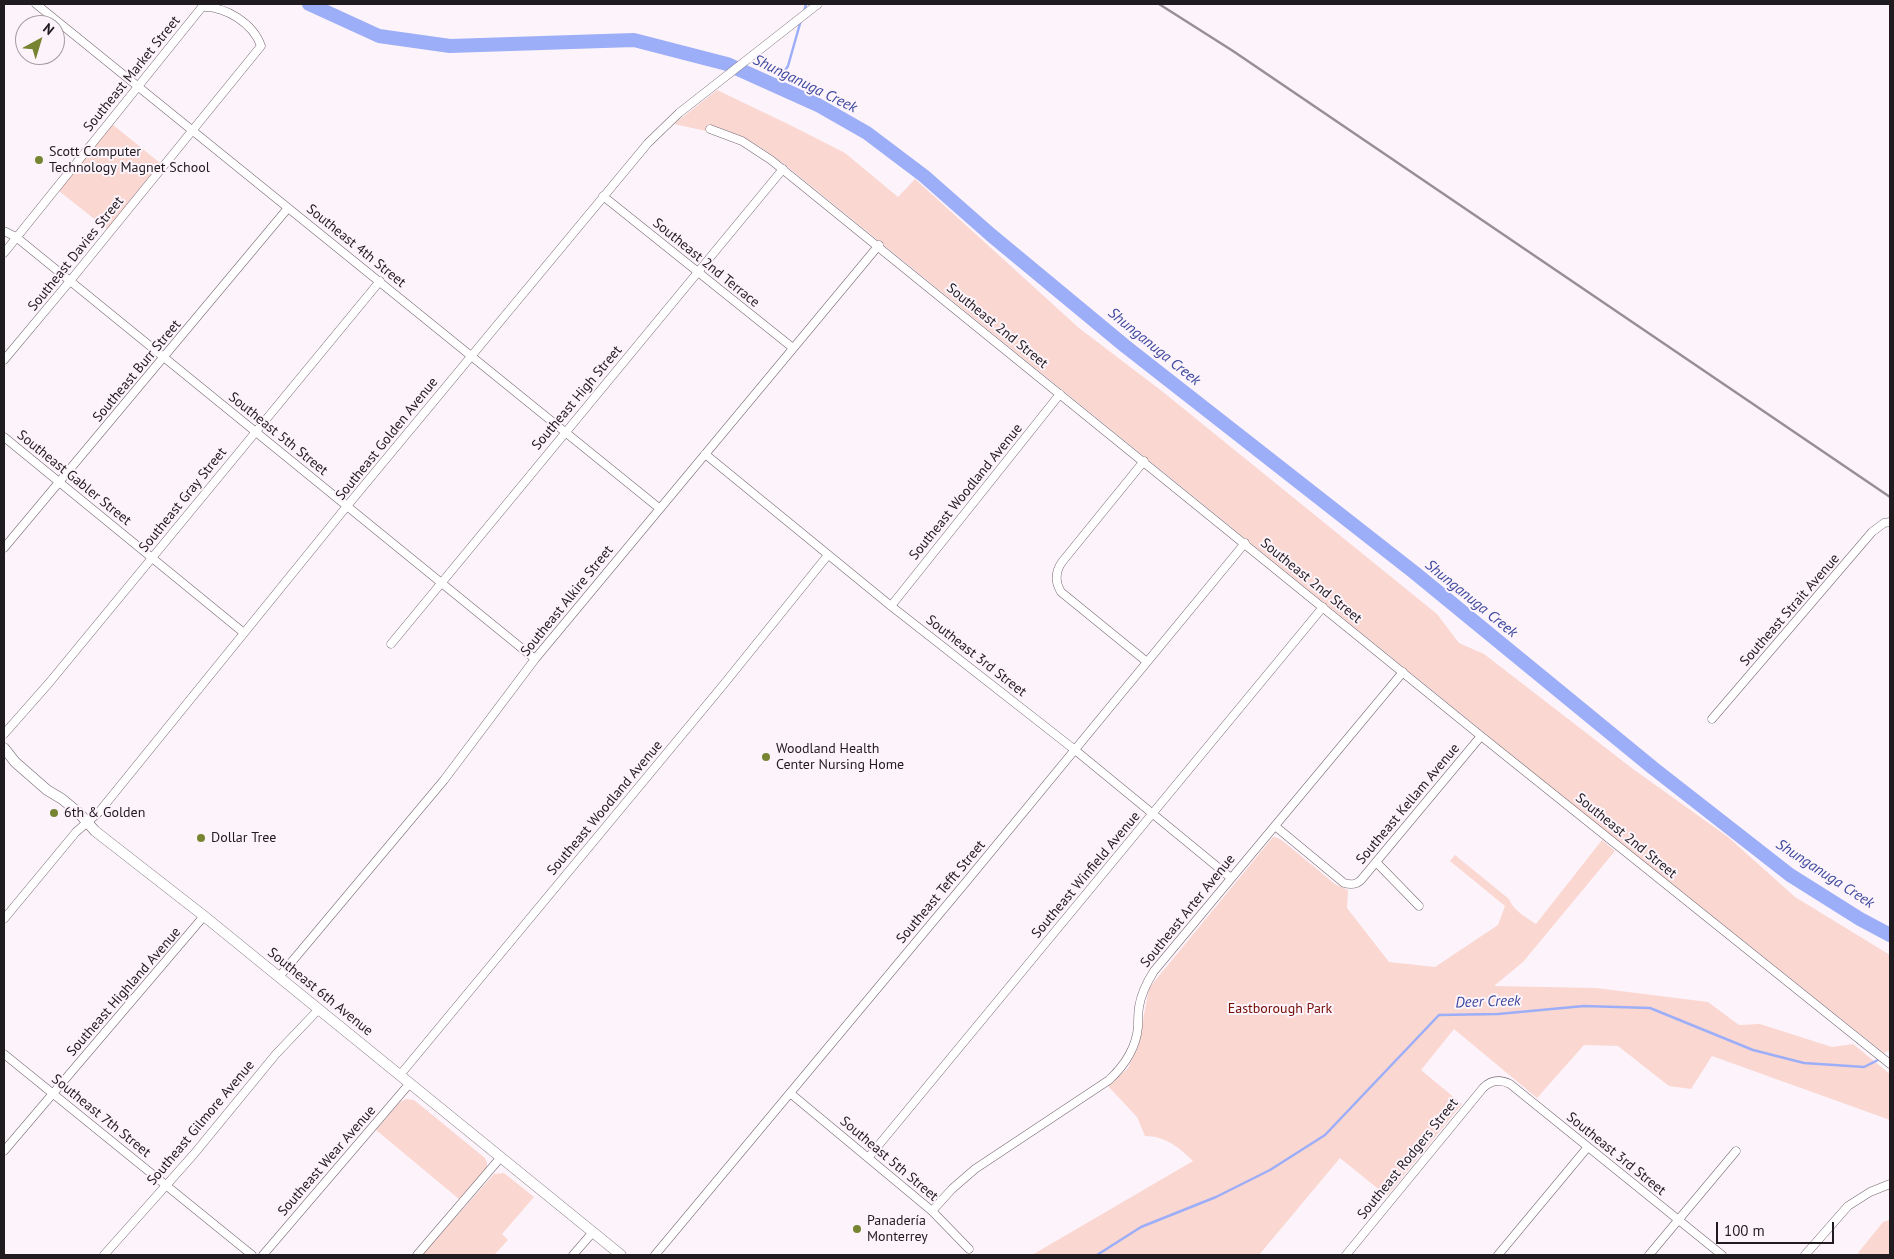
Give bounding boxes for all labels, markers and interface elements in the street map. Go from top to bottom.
street label: Southeast Market Street [80,13,184,135]
north arrow [15,15,65,65]
text: N [40,19,58,39]
water label: Shunganuga Creek [750,51,860,117]
place label: Scott Computer Technology Magnet School [49,144,210,176]
marker: Scott Computer Technology Magnet School [33,154,45,166]
street label: Southeast Davies Street [25,193,127,315]
street label: Southeast 4th Street [303,201,409,291]
street label: Southeast 2nd Terrace [649,215,763,311]
street label: Southeast 2nd Street [943,280,1051,372]
water label: Shunganuga Creek [1104,304,1204,390]
street label: Southeast Burr Street [89,317,185,425]
street label: Southeast High Street [528,342,626,454]
street label: Southeast Golden Avenue [332,374,442,504]
street label: Southeast 5th Street [225,389,331,479]
street label: Southeast Woodland Avenue [906,420,1026,564]
street label: Southeast Gabler Street [14,427,134,529]
street label: Southeast Gray Street [136,444,230,556]
street label: Southeast 2nd Street [1257,535,1365,627]
street label: Southeast Alkire Street [517,542,617,660]
street label: Southeast Strait Avenue [1737,550,1843,670]
water label: Shunganuga Creek [1421,556,1521,642]
street label: Southeast 3rd Street [922,612,1030,700]
street label: Southeast Woodland Avenue [544,737,666,879]
street label: Southeast Kellam Avenue [1353,740,1463,868]
place label: Woodland Health Center Nursing Home [776,741,904,774]
marker: Woodland Health Center Nursing Home [760,751,772,763]
street label: Southeast 2nd Street [1572,790,1680,882]
place label: 6th & Golden [64,805,145,821]
marker: 6th & Golden [48,807,60,819]
street label: Southeast Winfield Avenue [1028,808,1144,942]
place label: Dollar Tree [211,830,276,846]
marker: Dollar Tree [195,832,207,844]
water label: Shunganuga Creek [1772,836,1878,912]
street label: Southeast Tefft Street [893,837,989,947]
street label: Southeast Arter Avenue [1137,851,1239,971]
street label: Southeast Highland Avenue [63,924,185,1060]
street label: Southeast 6th Avenue [264,944,376,1040]
water label: Deer Creek [1455,992,1521,1012]
park label: Eastborough Park [1228,1001,1332,1017]
street label: Southeast Gilmore Avenue [144,1057,258,1189]
street label: Southeast 7th Street [48,1071,154,1161]
street label: Southeast Rodgers Street [1354,1095,1462,1223]
street label: Southeast Wear Avenue [275,1102,379,1220]
street label: Southeast 3rd Street [1563,1109,1669,1199]
street label: Southeast 5th Street [837,1113,941,1205]
scale bar [1719,1212,1836,1244]
place label: Panadería Monterrey [867,1213,928,1246]
text: 100 m [1724,1221,1765,1240]
marker: Panadería Monterrey [851,1223,863,1235]

